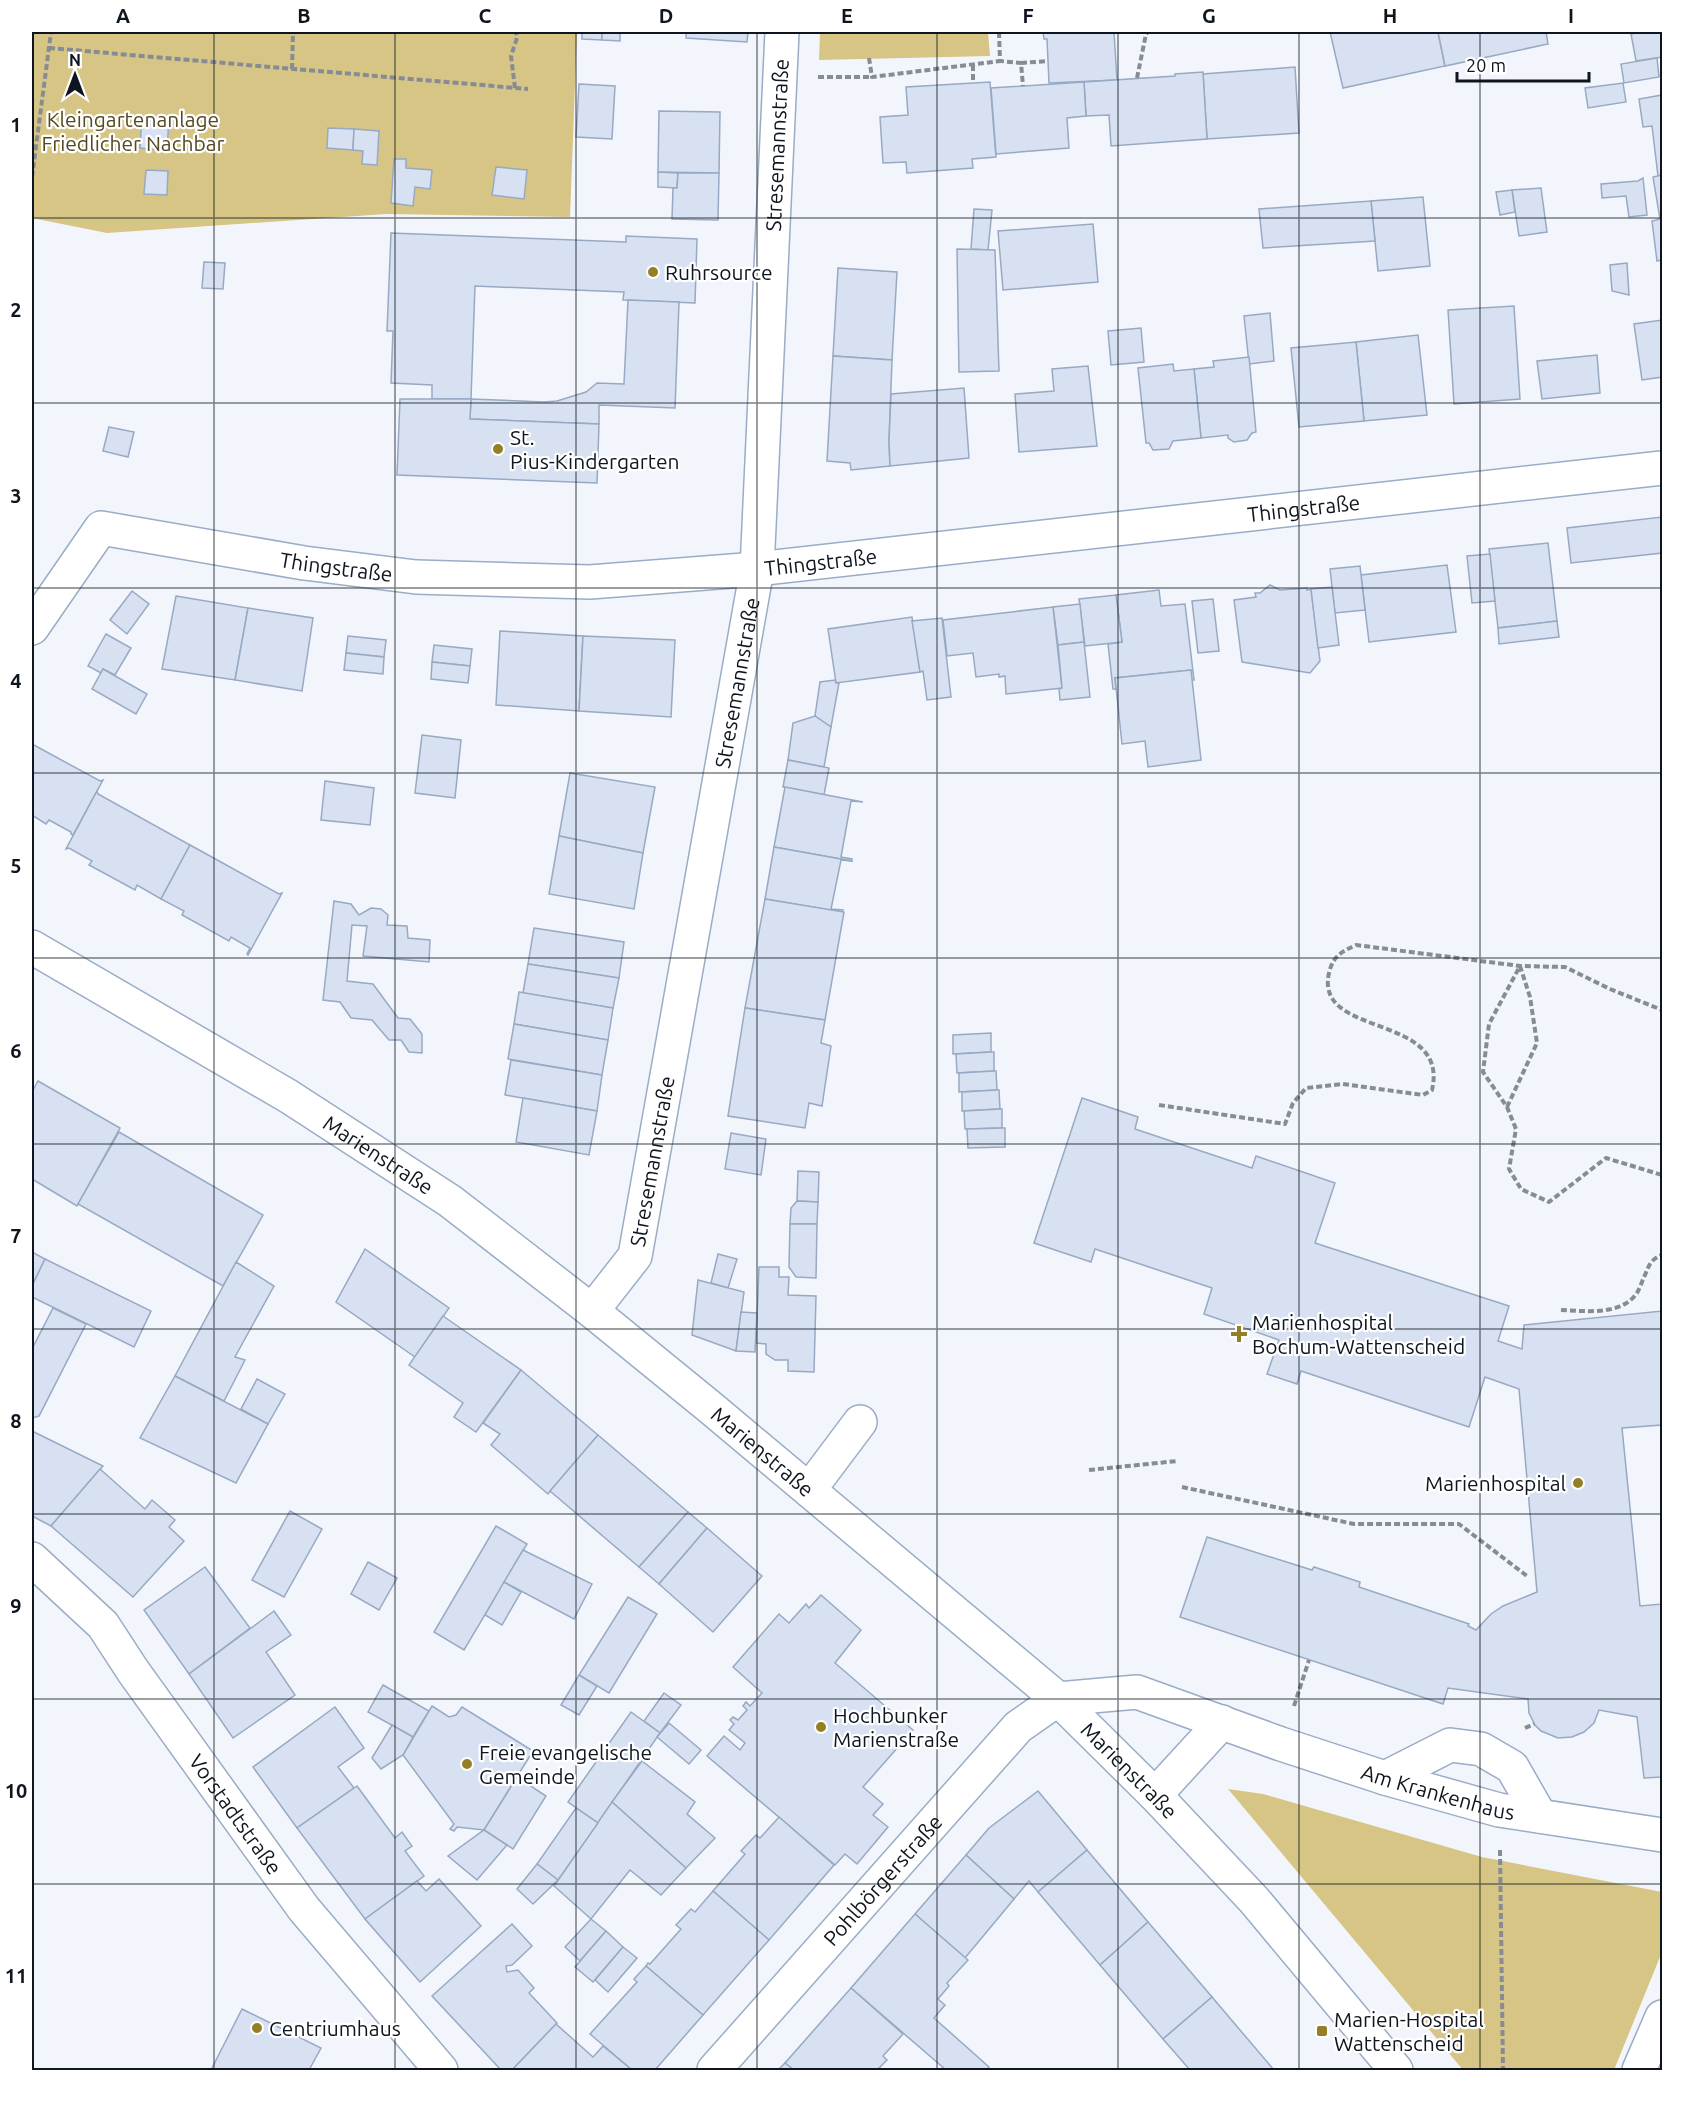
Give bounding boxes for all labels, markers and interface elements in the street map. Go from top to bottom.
text: A [116,4,130,27]
text: B [297,4,311,27]
text: C [479,4,492,27]
text: D [659,4,673,27]
text: E [841,4,853,27]
text: F [1022,4,1034,27]
text: G [1202,4,1216,27]
text: H [1383,4,1397,27]
text: I [1568,4,1574,27]
north arrow [45,45,105,105]
scale bar [1457,45,1589,83]
text: N [69,51,81,69]
text: 20 m [1466,55,1506,75]
street label: Stresemannstraße [761,58,793,232]
park label: Kleingartenanlage Friedlicher Nachbar [42,107,225,155]
text: 1 [10,113,22,136]
place label: Ruhrsource [665,260,773,284]
marker: Ruhrsource [646,265,660,279]
text: 2 [10,298,22,321]
place label: St. Pius-Kindergarten [510,425,680,473]
marker: St. Pius-Kindergarten [491,442,505,456]
text: 3 [10,484,22,507]
street label: Thingstraße [1246,490,1361,526]
street label: Thingstraße [763,544,878,580]
street label: Thingstraße [278,547,394,586]
street label: Stresemannstraße [710,596,764,770]
text: 4 [10,669,22,692]
text: 5 [10,854,22,877]
text: 6 [10,1039,22,1062]
street label: Stresemannstraße [625,1074,679,1248]
street label: Marienstraße [319,1110,438,1199]
text: 7 [10,1224,22,1247]
place label: Marienhospital Bochum-Wattenscheid [1252,1310,1465,1358]
marker: Marienhospital Bochum-Wattenscheid [1230,1325,1248,1343]
street label: Marienstraße [707,1402,819,1501]
text: 8 [10,1409,22,1432]
place label: Marienhospital [1425,1471,1566,1495]
marker: Marienhospital [1571,1476,1585,1490]
text: 9 [10,1594,22,1617]
place label: Hochbunker Marienstraße [833,1703,959,1751]
street label: Marienstraße [1076,1717,1182,1823]
marker: Hochbunker Marienstraße [814,1720,828,1734]
place label: Freie evangelische Gemeinde [479,1740,652,1788]
street label: Vorstadtstraße [185,1749,287,1879]
marker: Freie evangelische Gemeinde [460,1757,474,1771]
street label: Am Krankenhaus [1359,1759,1516,1824]
text: 10 [5,1779,27,1802]
street label: Pohlbörgerstraße [818,1810,947,1950]
text: 11 [5,1964,27,1987]
place label: Marien-Hospital Wattenscheid [1334,2007,1484,2055]
place label: Centriumhaus [269,2016,401,2040]
marker: Centriumhaus [250,2021,264,2035]
marker: Marien-Hospital Wattenscheid [1315,2024,1329,2038]

